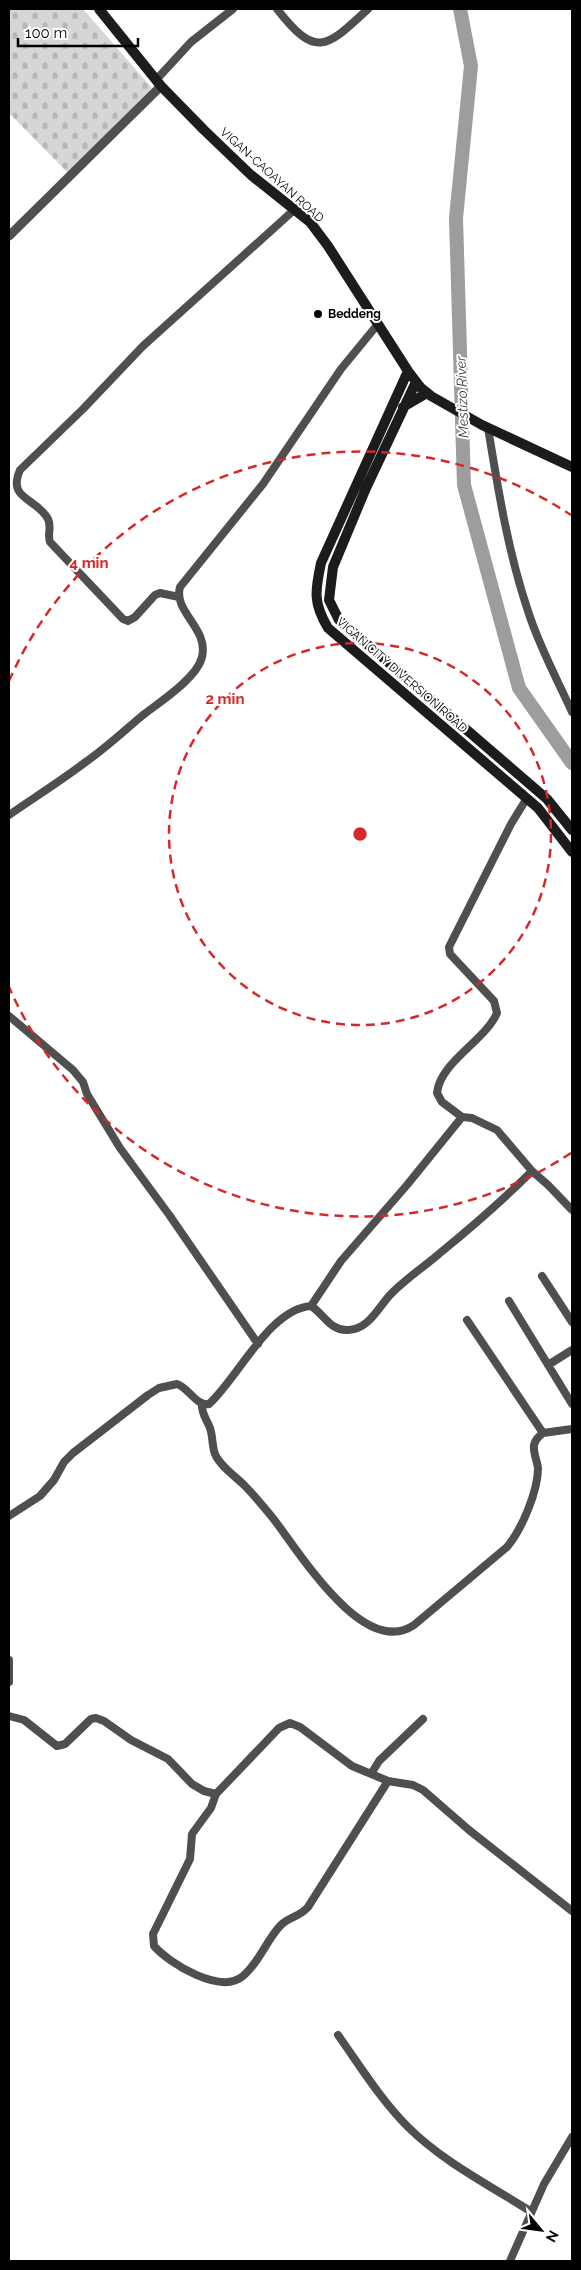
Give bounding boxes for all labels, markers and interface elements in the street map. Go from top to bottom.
scale bar [18,15,138,47]
text: 100 m [25,24,67,42]
street label: VIGAN-CAOAYAN ROAD [217,125,327,225]
place label: Beddeng [328,307,381,321]
marker: Beddeng [312,308,324,320]
water label: Mestizo River [453,355,471,438]
text: 4 min [69,554,109,572]
street label: VIGAN CITY DIVERSION ROAD [334,614,471,736]
text: 2 min [206,690,244,708]
centre of rings [351,825,369,843]
north arrow [516,2205,566,2255]
text: N [543,2228,562,2245]

